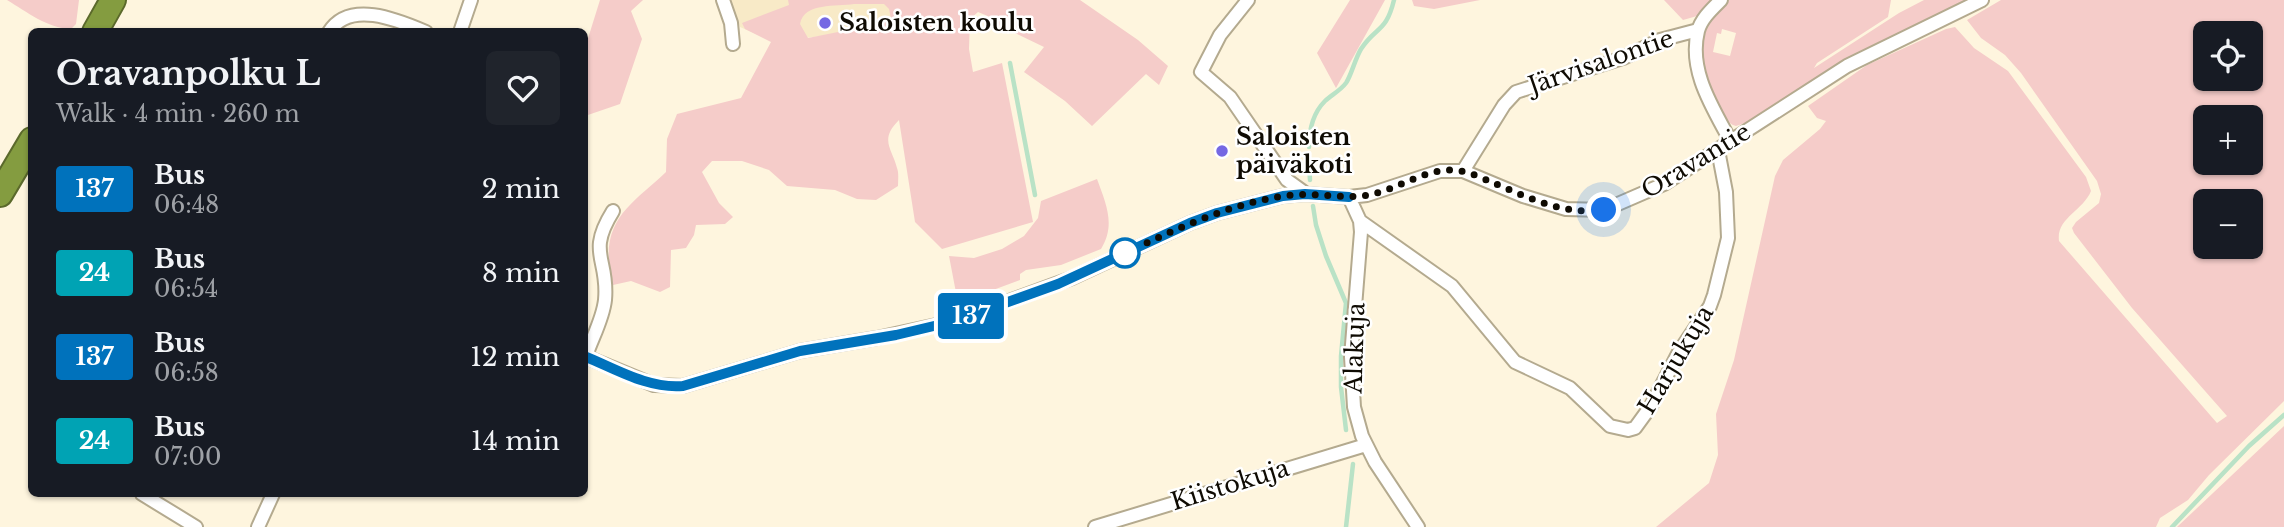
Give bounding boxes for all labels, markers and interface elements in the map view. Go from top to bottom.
place label: Saloisten koulu [839,8,1034,37]
marker: Saloisten koulu [817,15,833,31]
map controls [2193,21,2263,259]
button: locate [2193,21,2263,91]
street label: Järvisalontie [1522,23,1677,101]
button: heart [486,51,560,125]
text: Oravanpolku L [56,53,320,94]
text: Walk · 4 min · 260 m [56,100,300,128]
button: + [2193,105,2263,175]
street label: Oravantie [1636,117,1756,204]
place label: Saloisten päiväkoti [1236,122,1353,179]
marker: Saloisten päiväkoti [1214,143,1230,159]
text: Bus [154,159,205,191]
text: 2 min [482,173,560,205]
text: 137 [75,174,114,203]
button: − [2193,189,2263,259]
text: 06:48 [154,191,219,219]
your location [1586,192,1621,227]
unlabelled marker [1110,238,1140,268]
text: Bus [154,243,205,275]
text: 8 min [482,257,560,289]
text: 24 [79,258,110,287]
text: 06:54 [154,275,218,303]
line badge: 137 [931,293,1011,339]
street label: Harjukuja [1632,299,1720,419]
text: 137 [952,301,990,330]
street label: Alakuja [1338,301,1371,395]
text: Bus [154,327,205,359]
text: 12 min [470,341,560,373]
text: 137 [75,342,114,371]
text: 06:58 [154,359,219,387]
text: Bus [154,411,205,443]
text: 14 min [471,425,560,457]
text: 24 [79,426,110,455]
text: 07:00 [154,443,221,471]
street label: Kiistokuja [1167,453,1293,516]

